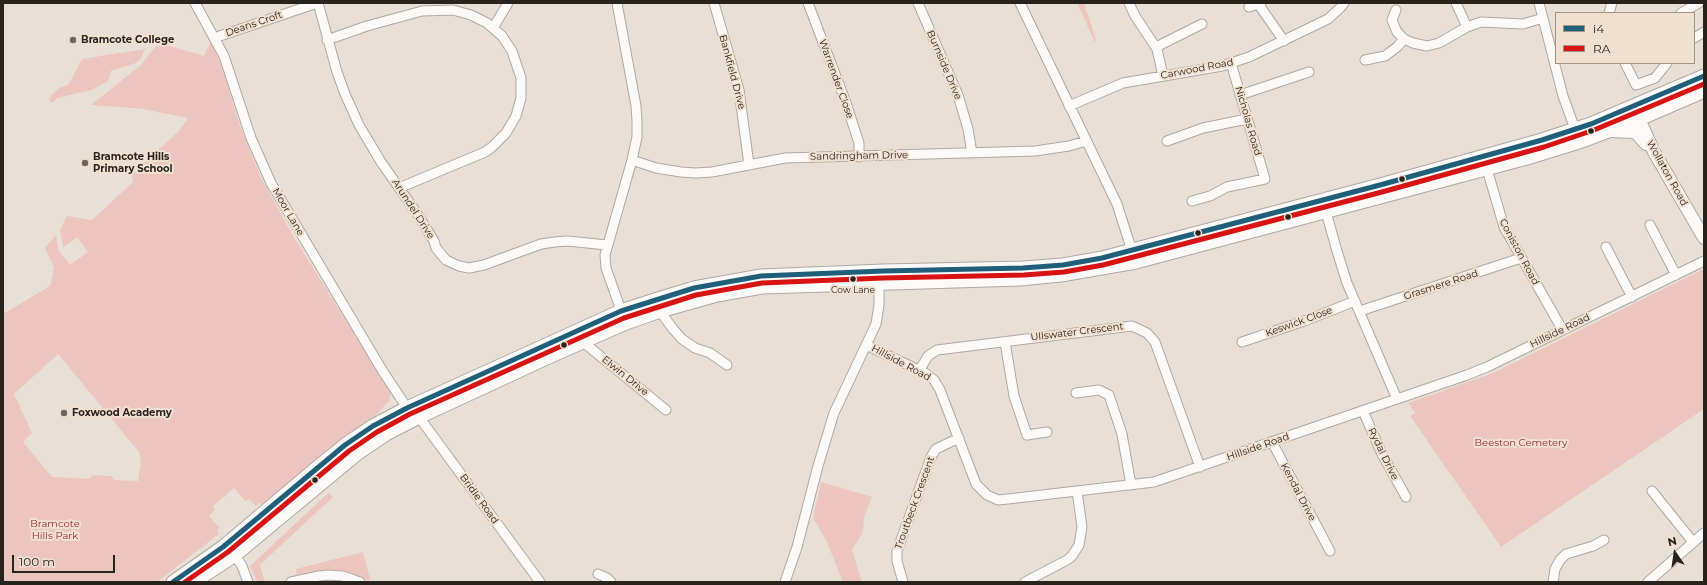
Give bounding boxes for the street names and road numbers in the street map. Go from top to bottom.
street label: Deans Croft [224,9,284,39]
street label: Burnside Drive [924,29,964,101]
street label: Bankfield Drive [716,33,748,111]
street label: Warrender Close [816,38,856,120]
street label: Carwood Road [1160,56,1234,82]
street label: Nicholas Road [1232,85,1264,157]
street label: Wollaton Road [1644,138,1690,208]
street label: Sandringham Drive [810,149,908,163]
street label: Arundel Drive [389,177,437,241]
street label: Moor Lane [269,186,307,238]
street label: Coniston Road [1497,217,1541,287]
street label: Grasmere Road [1402,267,1480,303]
street label: Keswick Close [1264,304,1334,340]
street label: Hillside Road [1528,311,1592,351]
street label: Ullswater Crescent [1030,320,1124,344]
street label: Hillside Road [869,342,933,384]
street label: Elwin Drive [599,354,651,398]
street label: Rydal Drive [1365,426,1401,482]
street label: Hillside Road [1225,431,1291,463]
street label: Troutbeck Crescent [893,455,937,551]
street label: Kendal Drive [1278,461,1318,523]
street label: Bridle Road [457,472,501,526]

